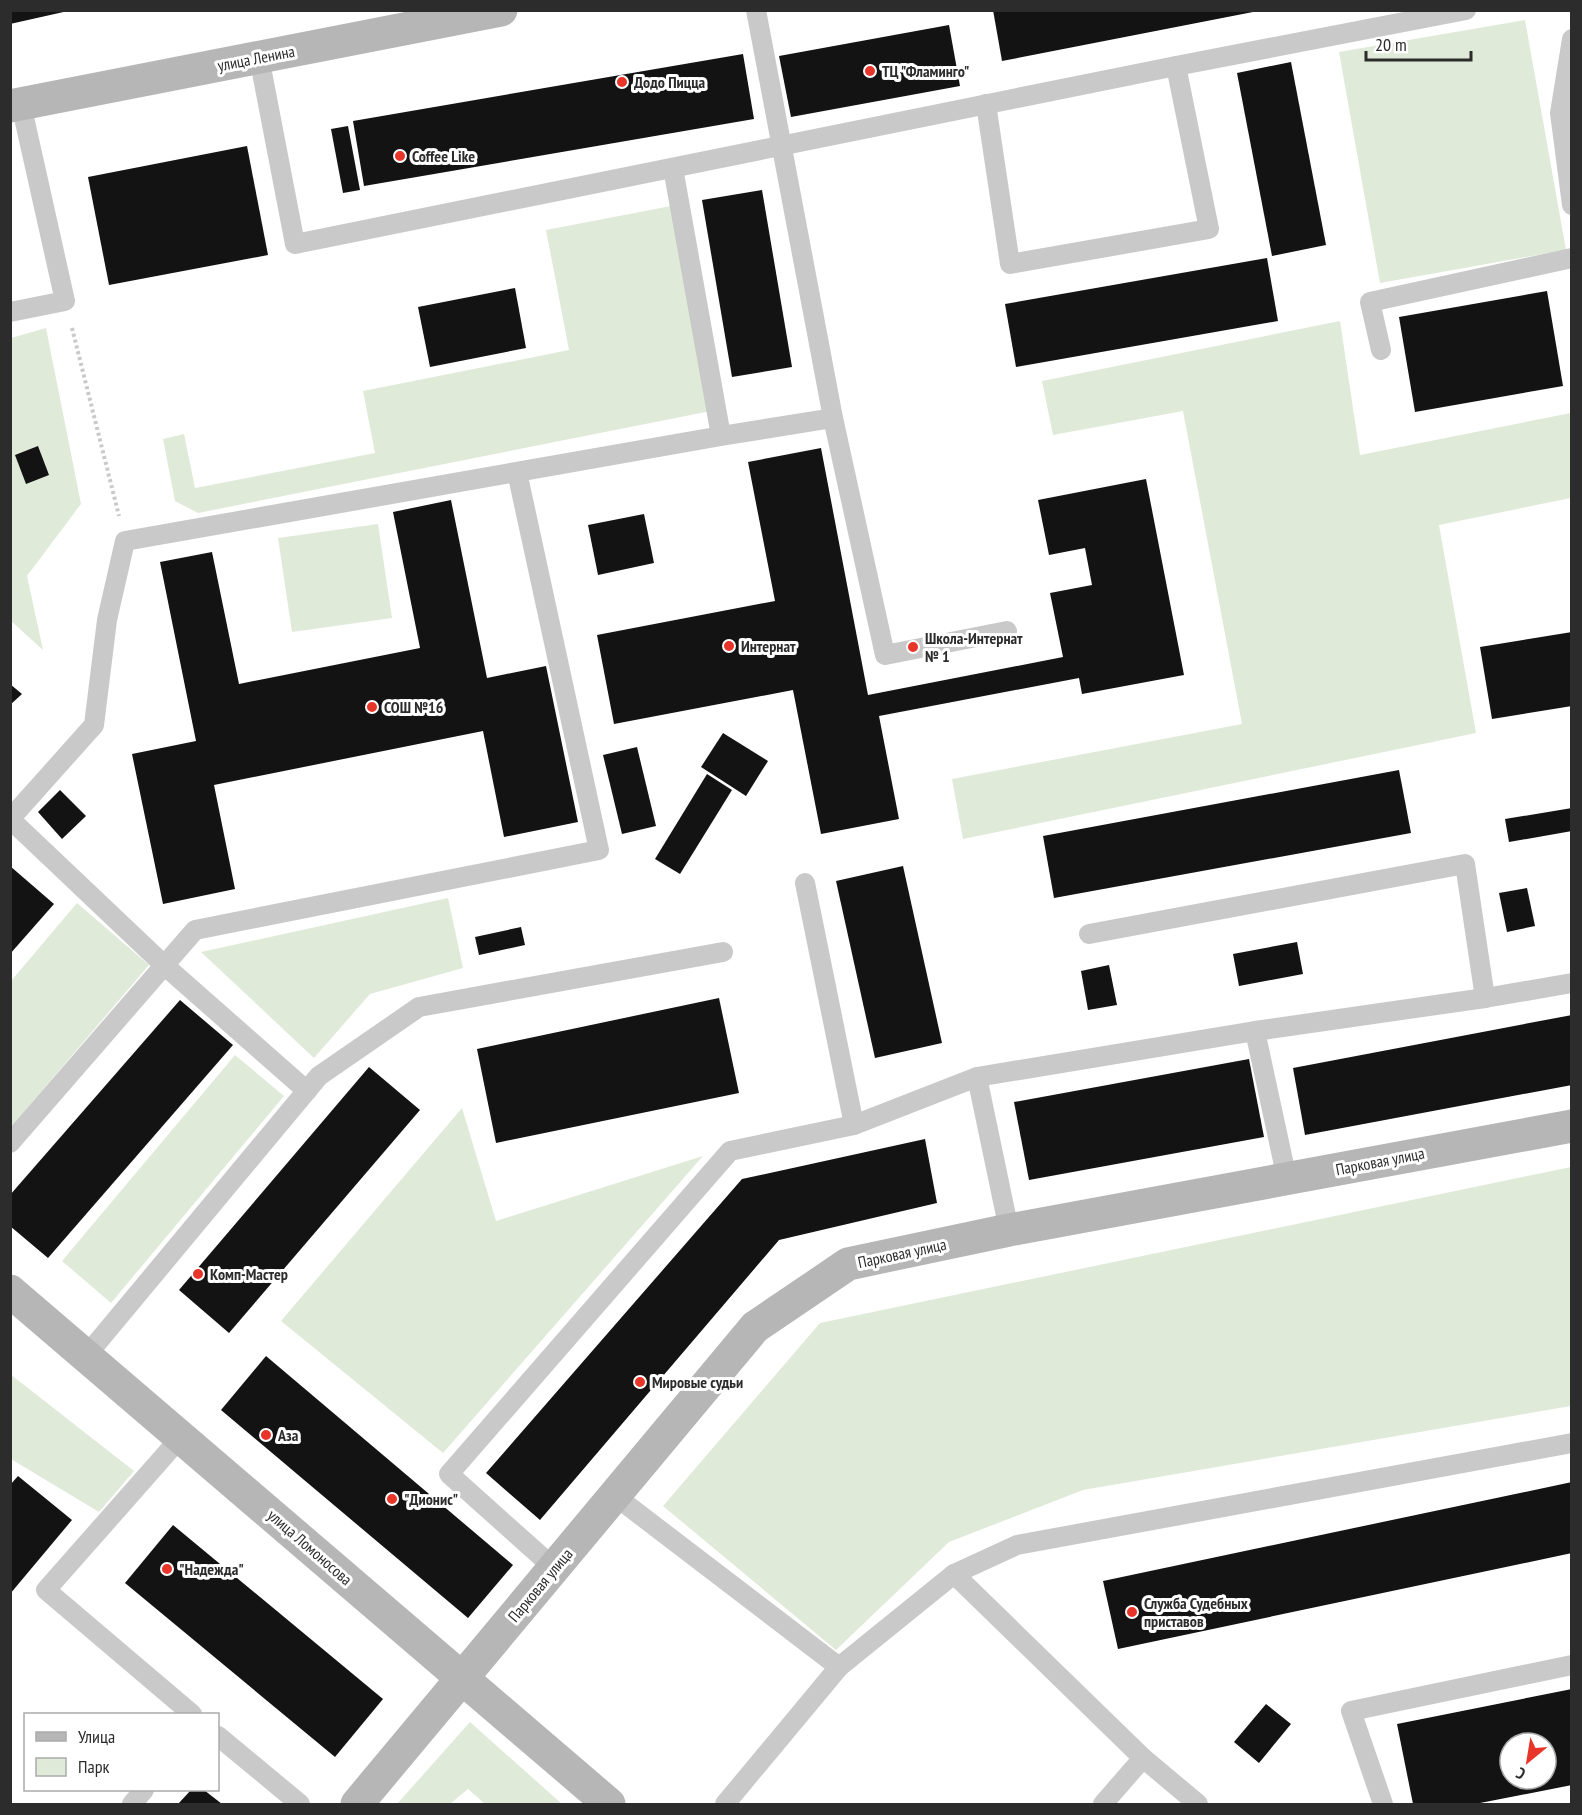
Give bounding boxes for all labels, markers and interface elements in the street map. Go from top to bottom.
scale bar [1366,24,1471,62]
text: 20 m [1375,33,1407,56]
street label: улица Ленина [216,41,296,75]
place label: ТЦ "Фламинго" [882,61,969,81]
marker: ТЦ "Фламинго" [863,64,877,78]
place label: Додо Пицца [634,72,706,92]
marker: Додо Пицца [615,75,629,89]
place label: Coffee Like [412,146,475,166]
marker: Coffee Like [393,149,407,163]
place label: Школа-Интернат № 1 [925,628,1023,666]
place label: Интернат [741,636,796,656]
marker: Интернат [722,639,736,653]
marker: Школа-Интернат № 1 [906,640,920,654]
place label: СОШ №16 [384,697,444,717]
marker: СОШ №16 [365,700,379,714]
street label: Парковая улица [1334,1143,1426,1179]
street label: Парковая улица [856,1234,948,1272]
place label: Комп-Мастер [210,1264,288,1284]
marker: Комп-Мастер [191,1267,205,1281]
place label: Мировые судьи [652,1372,743,1392]
marker: Мировые судьи [633,1375,647,1389]
place label: Аза [277,1425,299,1445]
marker: Аза [259,1428,273,1442]
place label: "Дионис" [404,1489,458,1509]
marker: "Дионис" [385,1492,399,1506]
street label: улица Ломоносова [264,1505,356,1589]
street label: Парковая улица [503,1544,577,1626]
place label: "Надежда" [179,1559,244,1579]
marker: "Надежда" [160,1562,174,1576]
place label: Служба Судебных приставов [1144,1593,1248,1631]
marker: Служба Судебных приставов [1125,1605,1139,1619]
legend [24,1713,219,1791]
text: Улица [78,1725,115,1748]
north arrow [1498,1731,1558,1791]
text: Парк [78,1755,109,1778]
text: С [1512,1763,1529,1784]

